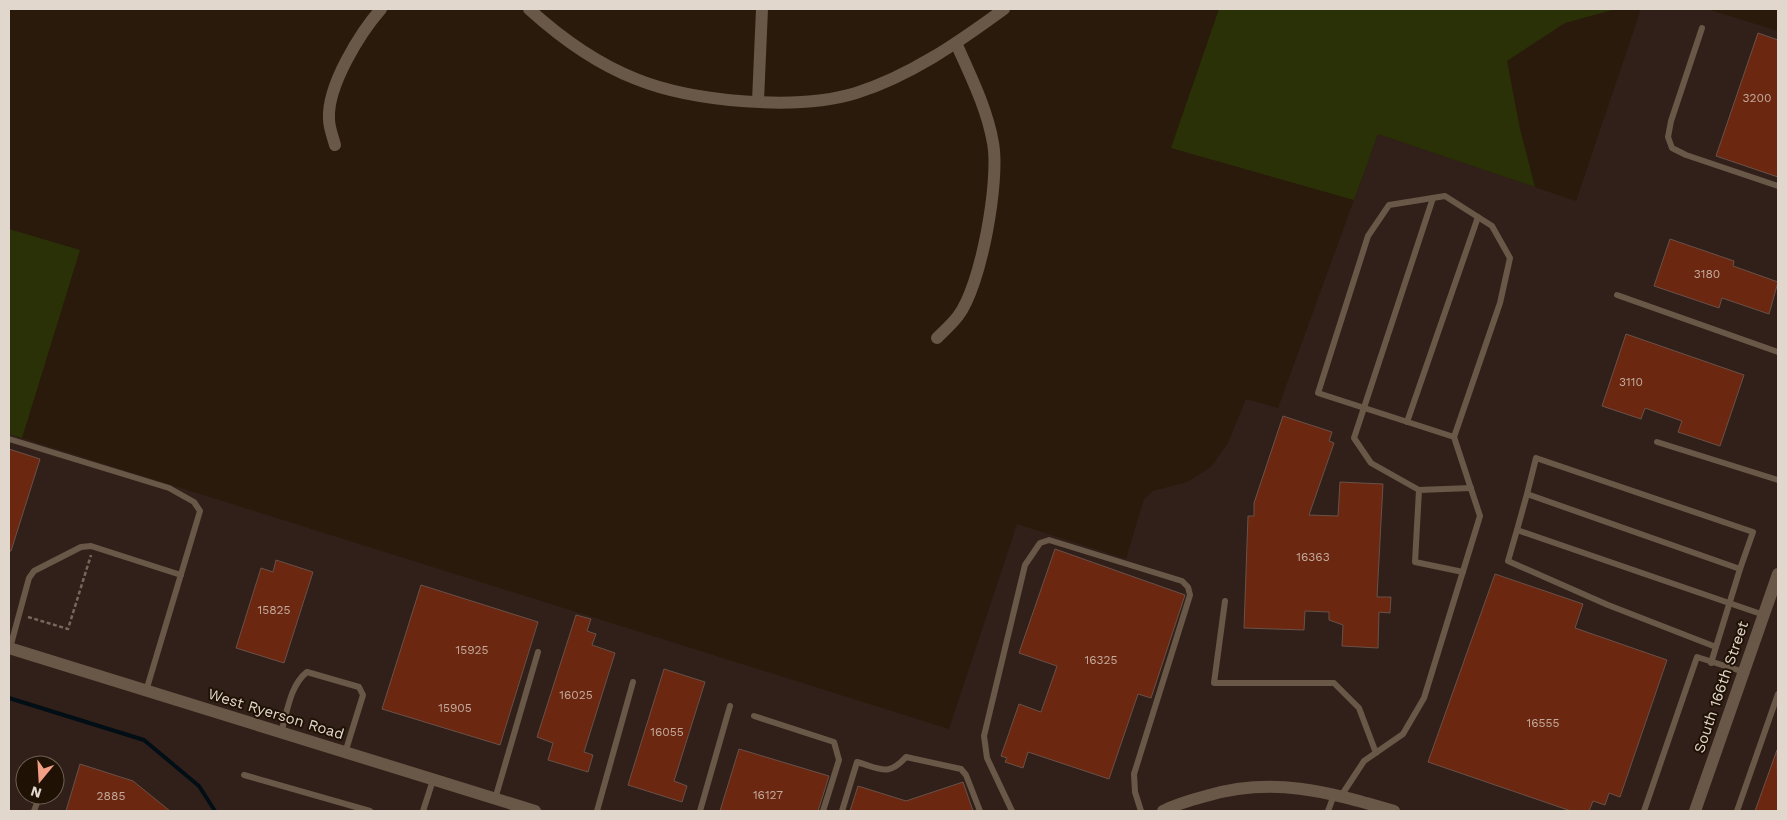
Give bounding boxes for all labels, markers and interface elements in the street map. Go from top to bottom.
house number: 3200 [1743,91,1771,105]
house number: 3180 [1694,267,1720,281]
house number: 3110 [1619,375,1643,389]
house number: 16363 [1296,550,1330,564]
house number: 15825 [257,603,291,617]
street label: South 166th Street [1690,618,1752,755]
house number: 15925 [455,643,489,657]
house number: 16325 [1085,653,1117,667]
street label: West Ryerson Road [206,685,346,743]
house number: 16025 [559,688,593,702]
house number: 15905 [438,701,472,715]
house number: 16555 [1527,716,1559,730]
house number: 16055 [650,725,684,739]
north arrow [15,755,65,805]
text: N [29,783,43,802]
house number: 16127 [753,788,783,802]
house number: 2885 [97,789,125,803]

